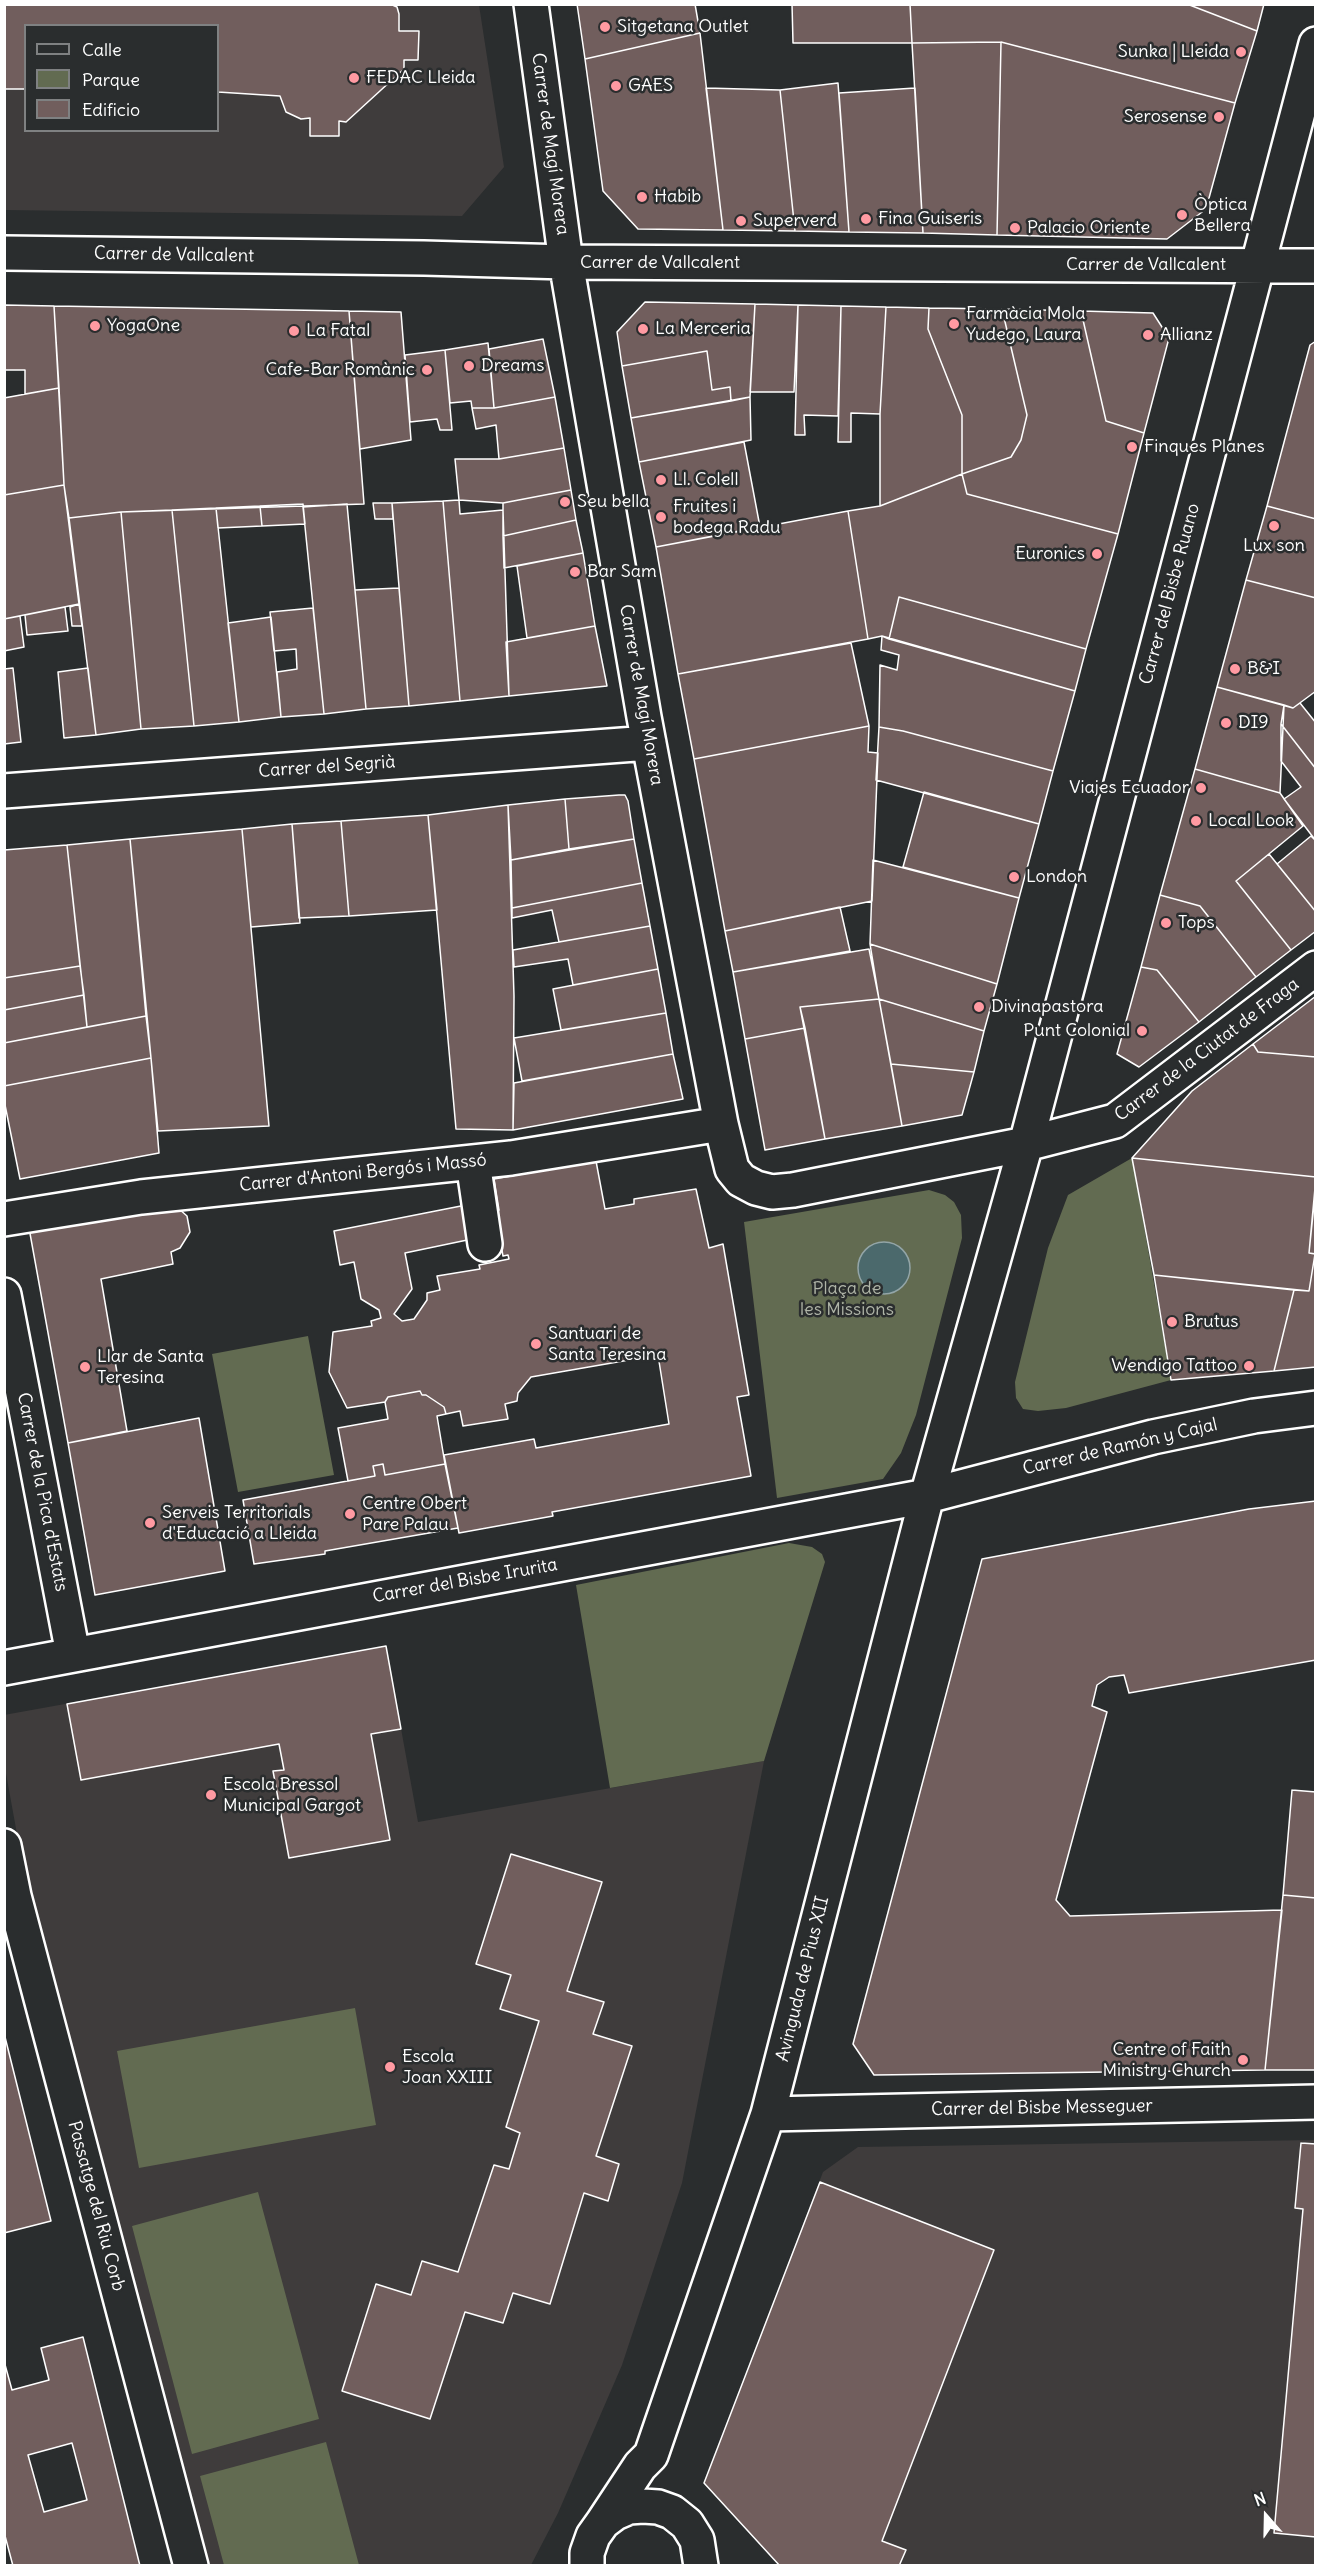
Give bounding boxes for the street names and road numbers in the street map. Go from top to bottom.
street label: Carrer de Magí Morera [527,52,573,236]
street label: Carrer de Vallcalent [94,243,254,267]
street label: Carrer de Vallcalent [580,252,740,274]
street label: Carrer de Vallcalent [1066,254,1226,276]
street label: Carrer del Bisbe Ruano [1135,501,1205,687]
street label: Carrer de Magí Morera [614,603,668,787]
street label: Carrer del Segrià [258,751,396,783]
street label: Carrer de la Ciutat de Fraga [1111,974,1303,1126]
street label: Carrer d'Antoni Bergós i Massó [238,1149,488,1197]
street label: Carrer de la Pica d'Estats [12,1391,72,1593]
street label: Carrer de Ramón y Cajal [1021,1414,1219,1480]
street label: Carrer del Bisbe Irurita [371,1554,559,1608]
street label: Avinguda de Pius XII [772,1894,834,2064]
street label: Carrer del Bisbe Messeguer [931,2095,1153,2121]
street label: Passatge del Riu Corb [63,2119,129,2293]

